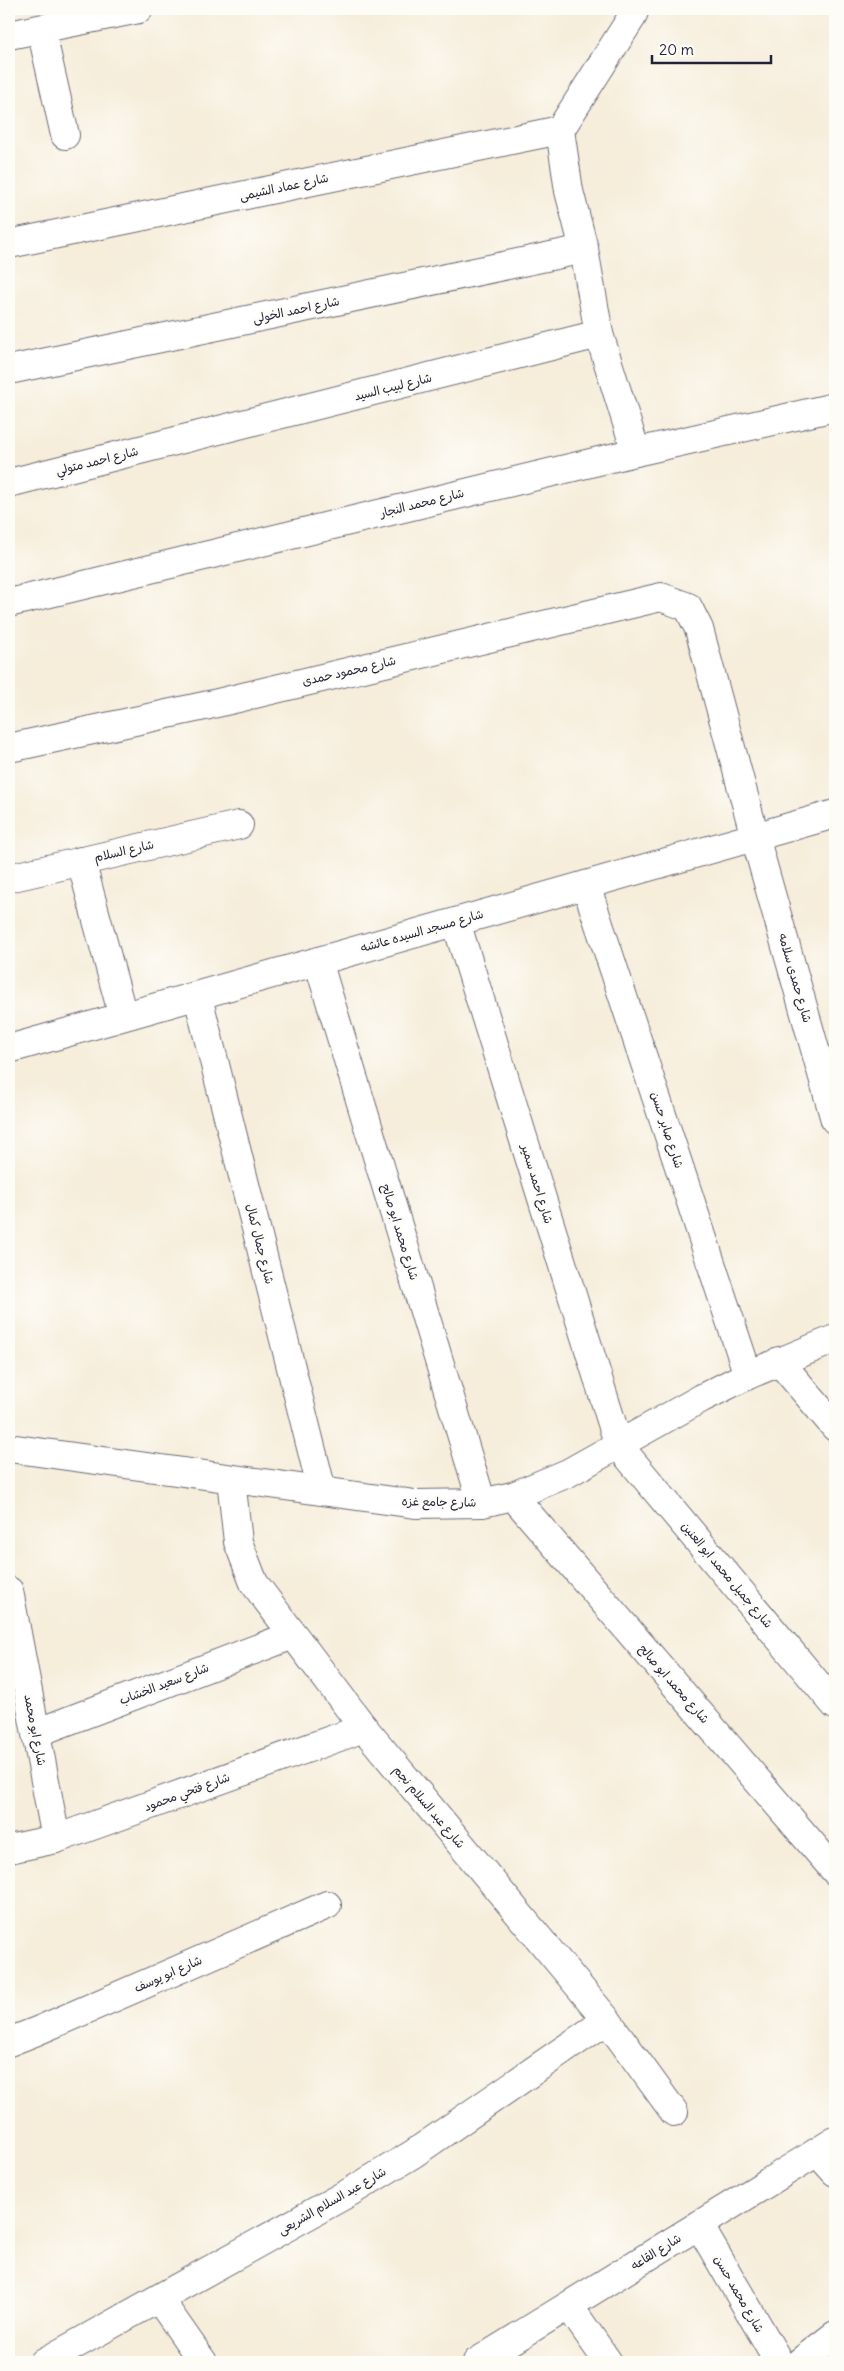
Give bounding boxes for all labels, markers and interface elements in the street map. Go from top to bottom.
scale bar [652,32,770,64]
text: 20 m [659,40,694,59]
street label: شارع عماد الشيمى [238,170,330,205]
street label: شارع احمد الخولى [251,293,341,328]
street label: شارع لبيب السيد [353,370,434,405]
street label: شارع احمد متولي [54,443,141,482]
street label: شارع محمد النجار [377,485,466,522]
street label: شارع محمود حمدى [301,652,398,691]
street label: شارع السلام [92,836,156,867]
street label: شارع مسجد السيده عائشه [359,906,485,957]
street label: شارع حمدى سلامه [774,931,815,1025]
street label: شارع صابر حسن [646,1090,687,1171]
street label: شارع احمد سمير [516,1141,557,1226]
street label: شارع محمد ابو صالح [377,1182,422,1282]
street label: شارع جمال كمال [241,1202,278,1286]
street label: شارع جامع غزه [401,1493,477,1512]
street label: شارع جميل محمد ابو العنين [677,1519,776,1632]
street label: شارع محمد ابو صالح [635,1641,713,1728]
street label: شارع سعيد الخشاب [117,1660,212,1709]
street label: شارع ابو محمد [19,1693,50,1767]
street label: شارع عبد السلام نجم [389,1762,468,1852]
street label: شارع فتحي محمود [142,1769,233,1818]
street label: شارع ابو يوسف [132,1952,205,1997]
street label: شارع عبد السلام الشريعى [275,2163,390,2239]
street label: شارع القاعه [628,2230,685,2275]
street label: شارع محمد حسن [710,2252,768,2336]

